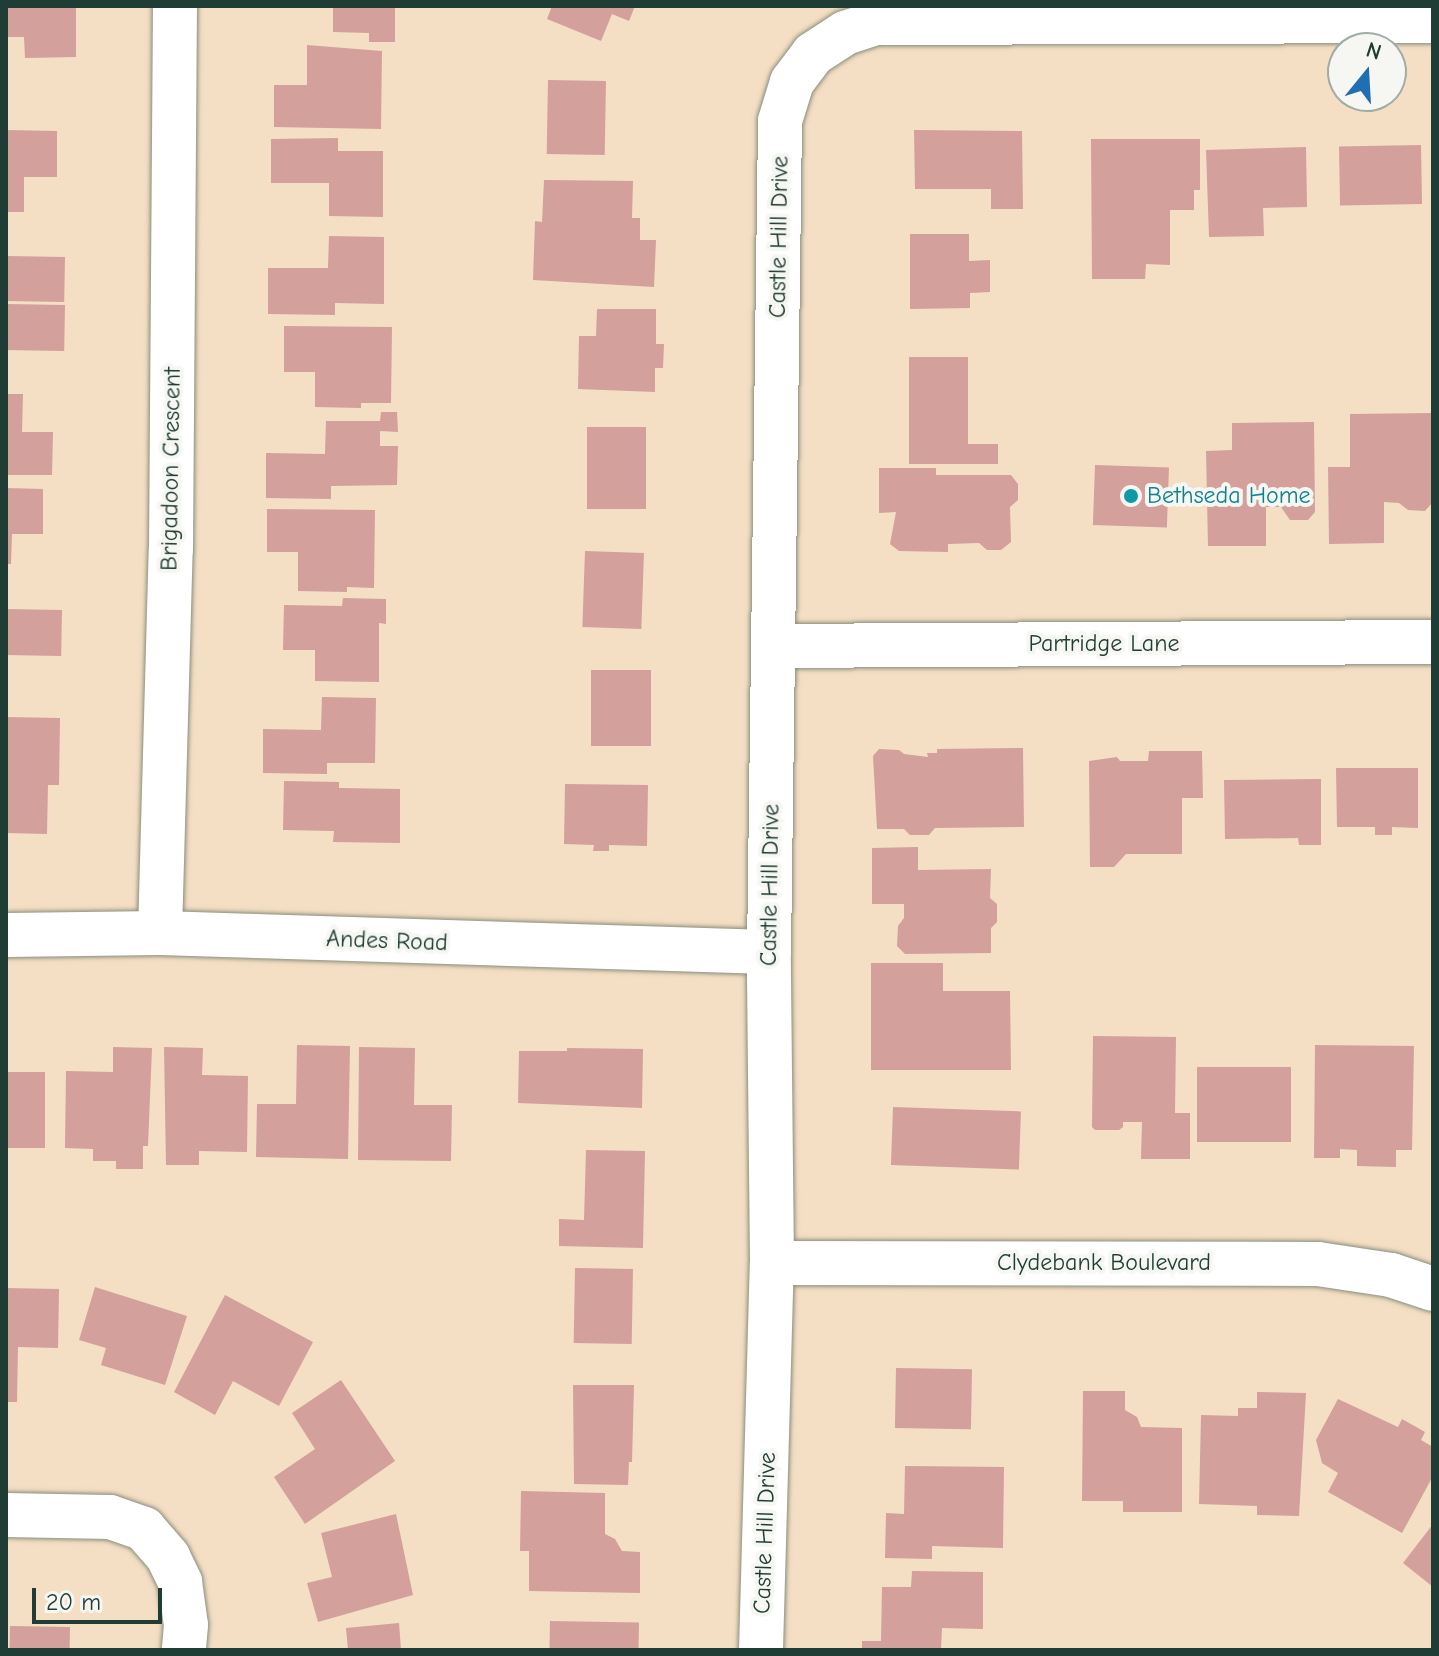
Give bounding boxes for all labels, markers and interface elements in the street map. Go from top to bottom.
north arrow [1327,32,1407,112]
text: N [1363,36,1385,66]
street label: Castle Hill Drive [763,156,795,318]
street label: Brigadoon Crescent [155,367,187,571]
place label: Bethseda Home [1147,482,1311,510]
marker: Bethseda Home [1122,487,1140,505]
street label: Partridge Lane [1029,630,1179,658]
street label: Castle Hill Drive [754,804,786,966]
street label: Andes Road [326,924,448,958]
street label: Clydebank Boulevard [997,1249,1211,1277]
street label: Castle Hill Drive [748,1451,782,1615]
scale bar [36,1572,166,1622]
text: 20 m [46,1588,101,1616]

